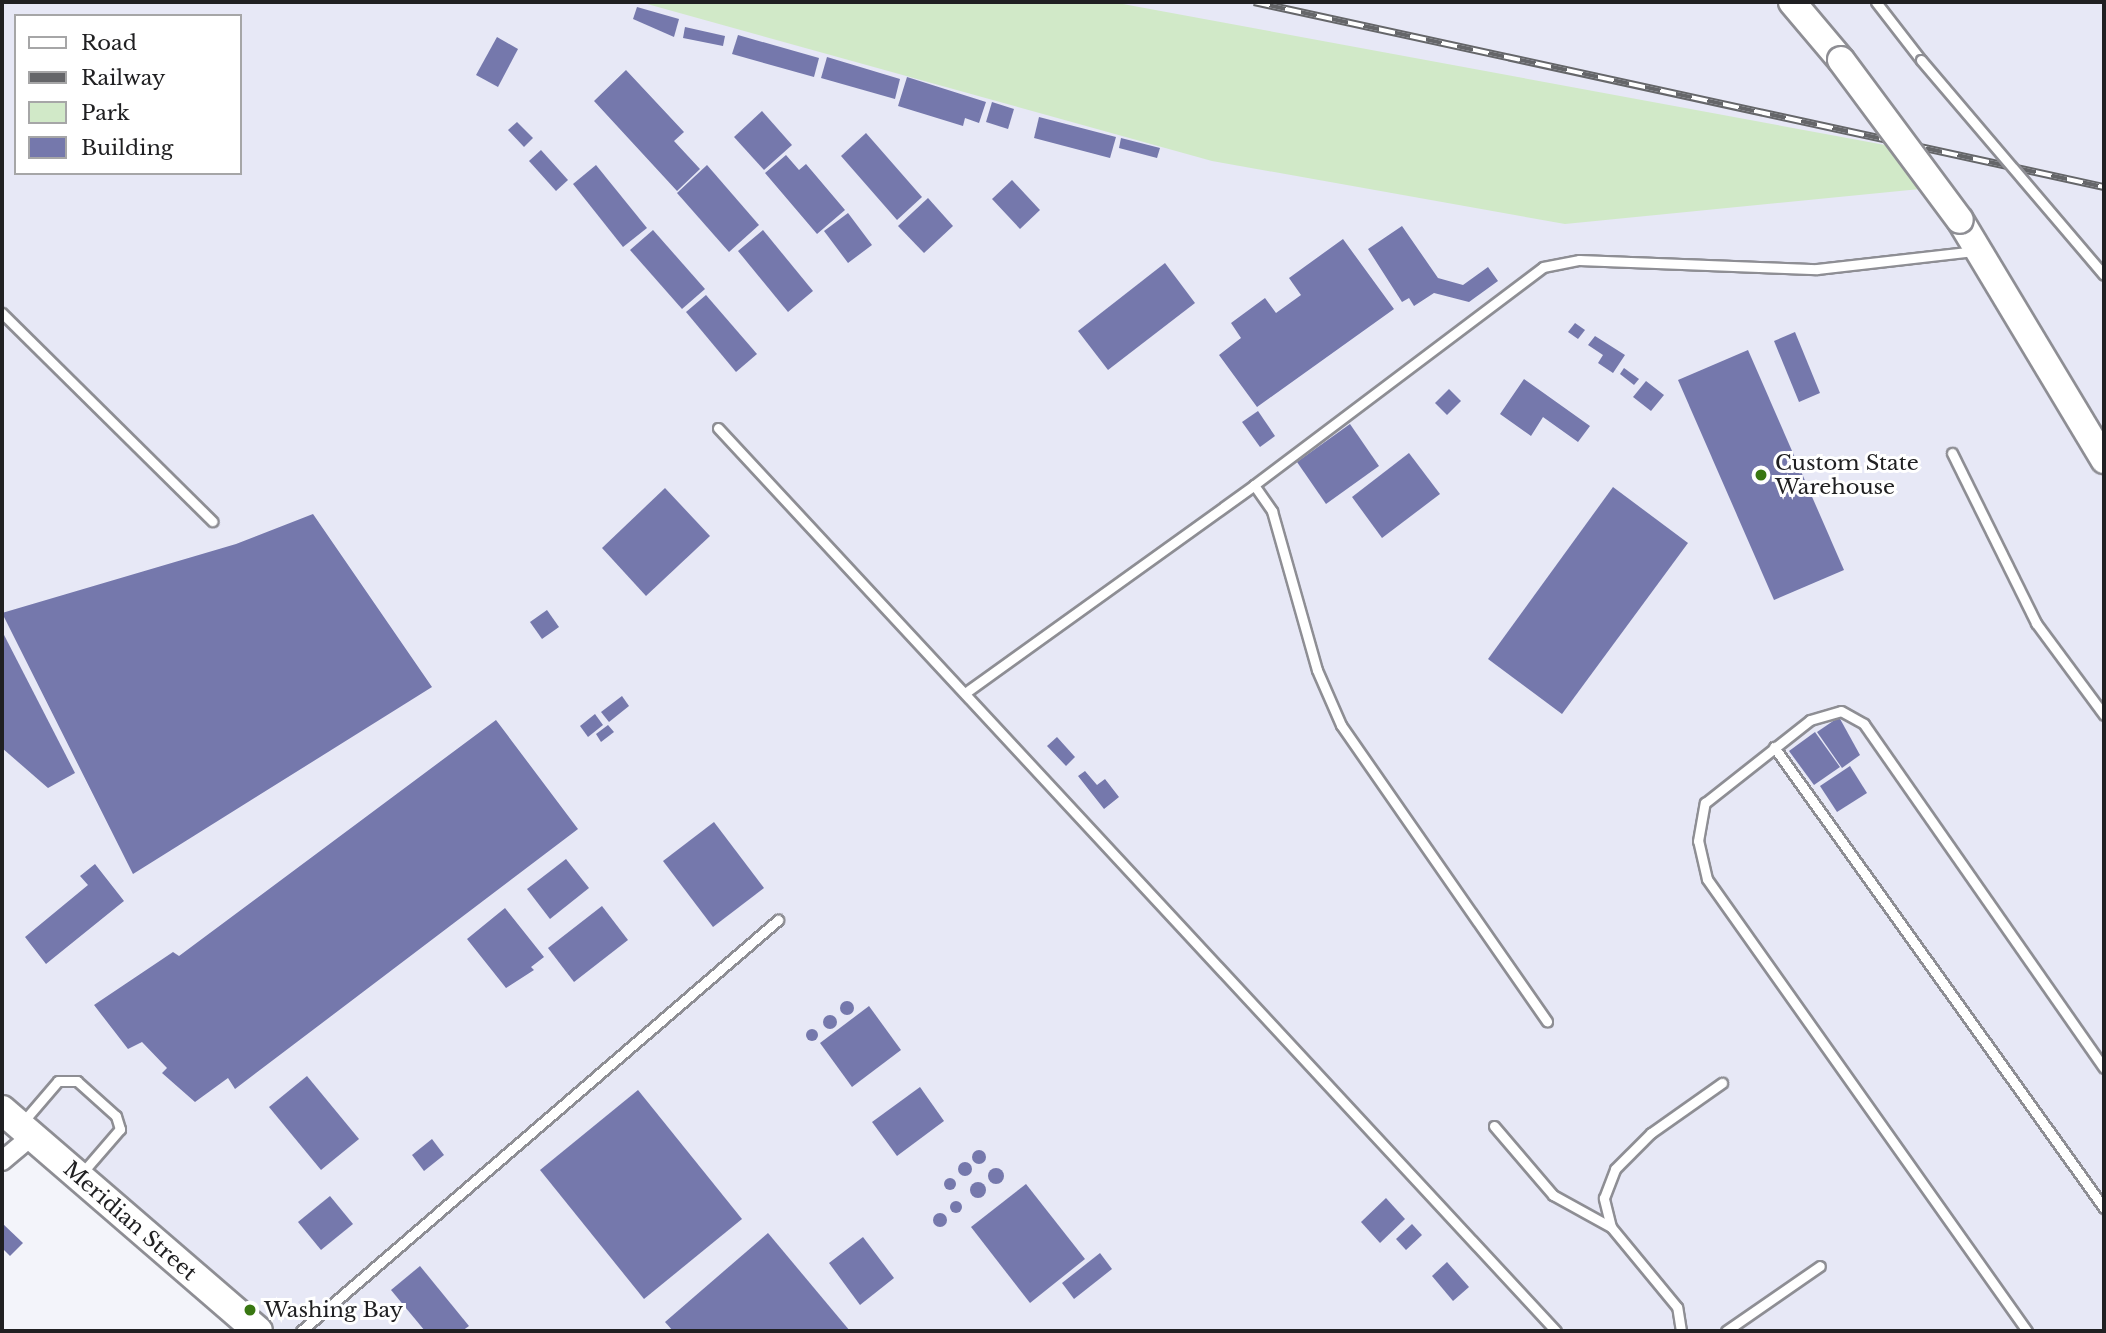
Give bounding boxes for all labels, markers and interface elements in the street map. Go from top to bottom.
legend [14,14,242,175]
text: Road [81,30,137,56]
text: Railway [81,65,165,91]
text: Park [81,100,130,126]
text: Building [81,135,173,161]
place label: Custom State Warehouse [1775,450,1919,500]
marker: Custom State Warehouse [1753,467,1769,483]
street label: Meridian Street [58,1156,202,1286]
place label: Washing Bay [264,1297,403,1323]
marker: Washing Bay [242,1302,258,1318]

